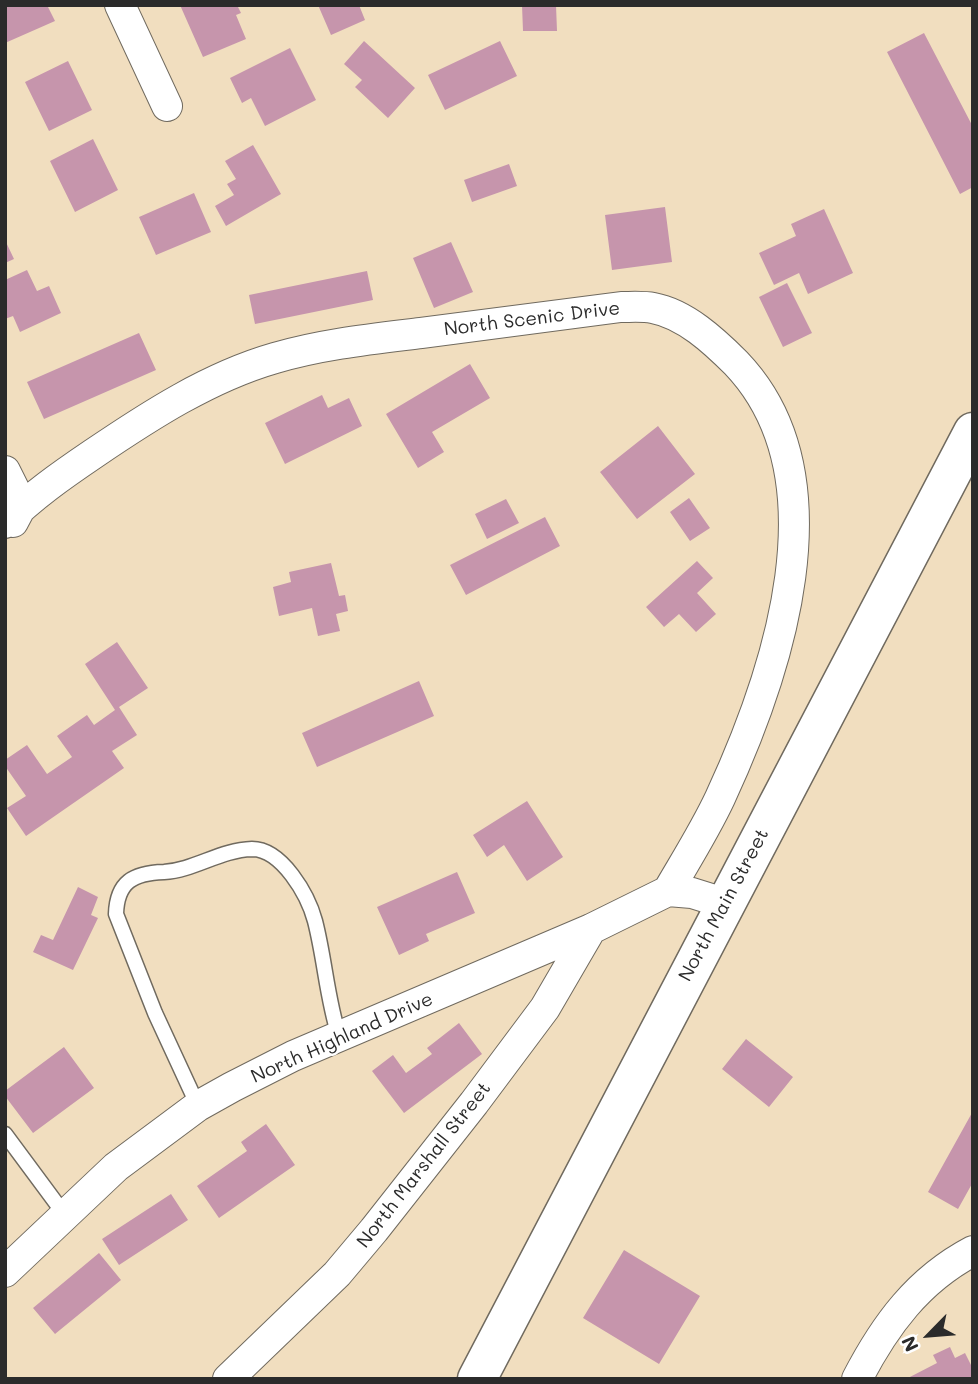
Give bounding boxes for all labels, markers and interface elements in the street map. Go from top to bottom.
street label: North Scenic Drive [443,297,621,341]
street label: North Main Street [674,825,774,985]
street label: North Highland Drive [248,988,436,1088]
street label: North Marshall Street [352,1077,496,1253]
north arrow [894,1300,964,1370]
text: N [895,1332,924,1356]

